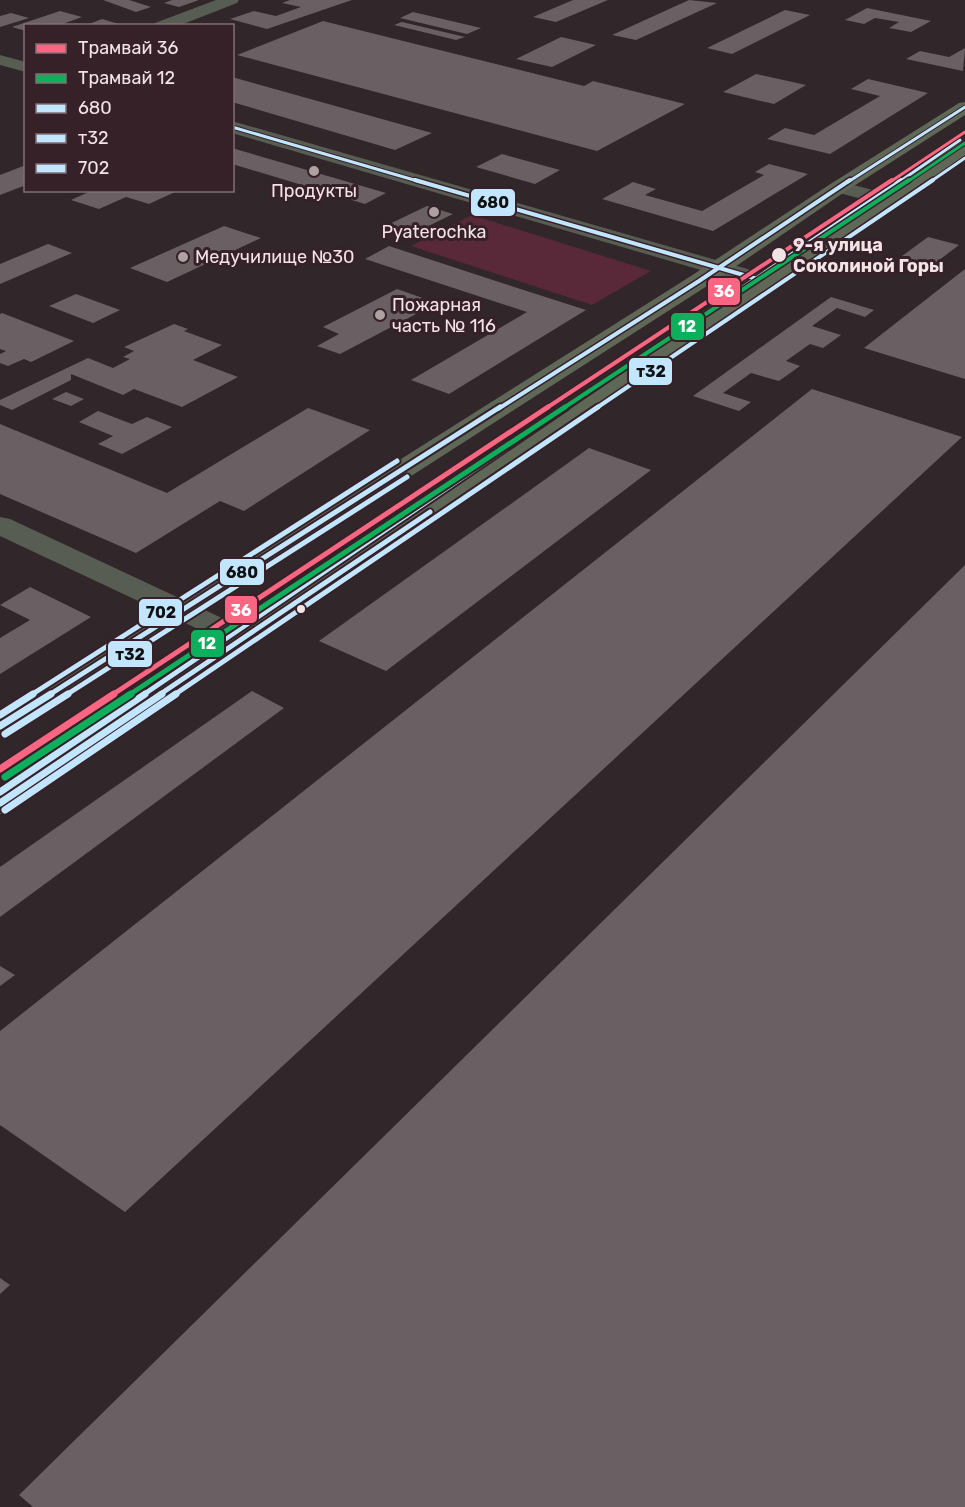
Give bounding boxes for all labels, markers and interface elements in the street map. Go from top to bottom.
legend [24,24,234,192]
text: Трамвай 36 [78,37,179,59]
text: Трамвай 12 [78,67,175,89]
text: 680 [78,97,112,119]
text: т32 [78,127,109,149]
text: 702 [78,157,109,179]
marker: Продукты [307,164,321,178]
place label: Продукты [271,180,357,202]
line badge: 680 [470,188,516,217]
text: 680 [477,193,509,212]
marker: Pyaterochka [427,205,441,219]
place label: Pyaterochka [381,221,487,243]
place label: 9-я улица Соколиной Горы [793,234,944,277]
place label: Медучилище №30 [195,246,354,268]
marker: 9-я улица Соколиной Горы [770,246,788,264]
marker: Медучилище №30 [176,250,190,264]
line badge: 36 [707,277,741,306]
text: 36 [714,282,734,301]
place label: Пожарная часть № 116 [392,294,496,337]
marker: Пожарная часть № 116 [373,308,387,322]
line badge: 12 [670,312,705,341]
text: 12 [678,317,696,336]
line badge: т32 [628,357,673,386]
text: т32 [636,362,666,381]
line badge: 680 [219,558,265,586]
text: 680 [226,563,258,582]
line badge: 36 [224,595,258,624]
line badge: 702 [138,598,183,627]
text: 36 [231,601,251,620]
text: 702 [146,603,176,622]
unlabelled marker [295,603,307,615]
line badge: 12 [190,629,225,658]
text: 12 [198,634,216,653]
line badge: т32 [107,640,153,668]
text: т32 [115,645,145,664]

